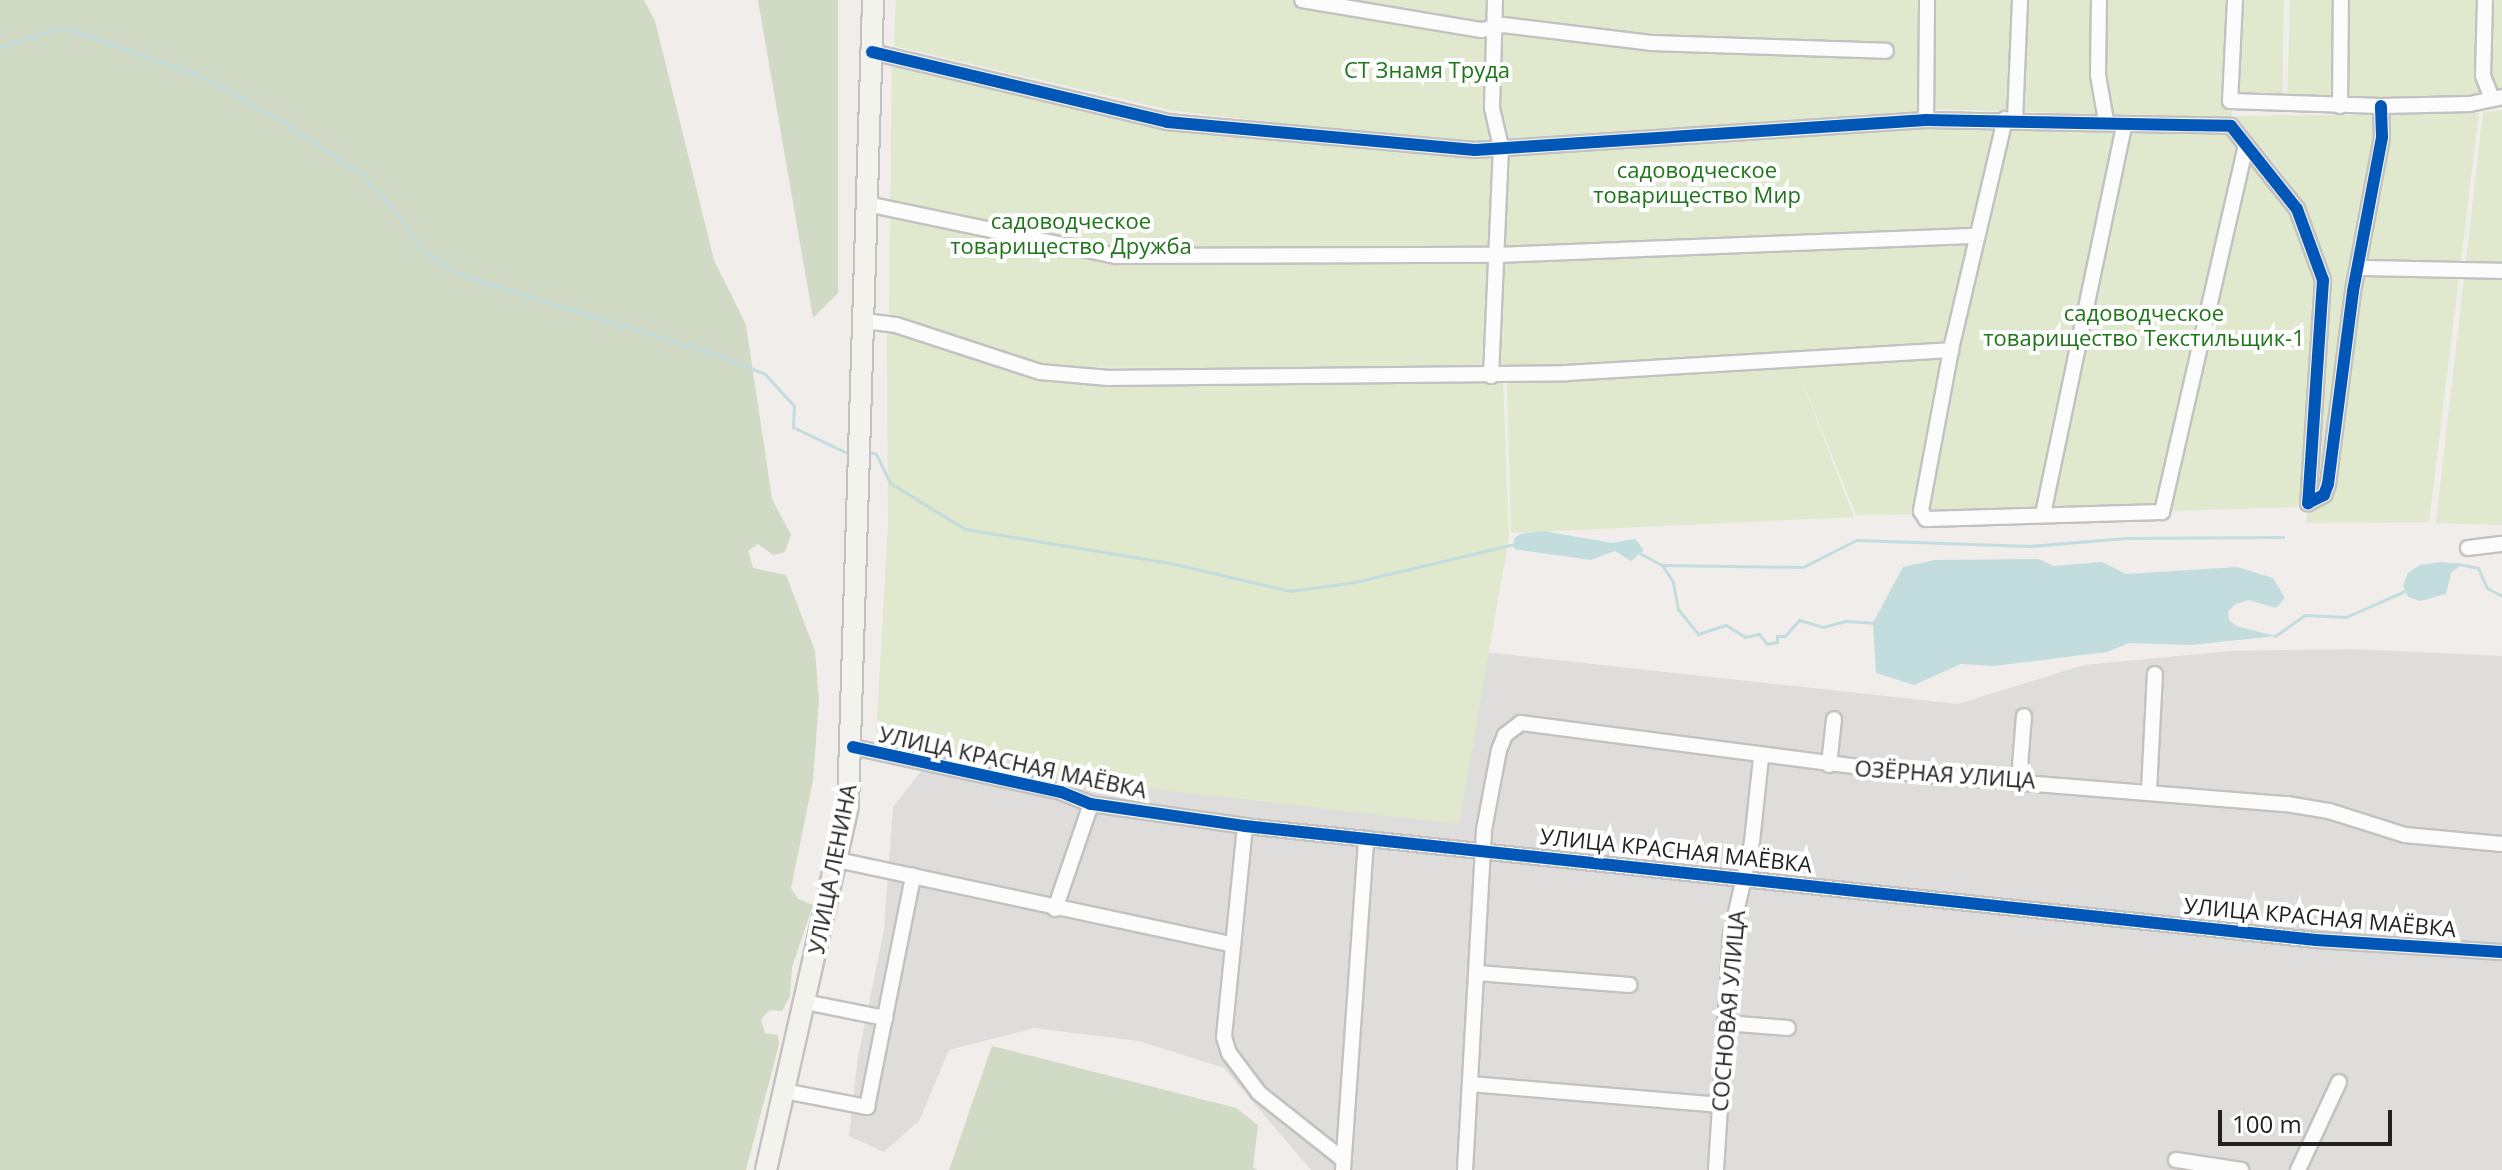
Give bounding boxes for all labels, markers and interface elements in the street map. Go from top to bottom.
park label: СТ Знамя Труда [1344,57,1510,83]
park label: садоводческое товарищество Мир [1593,156,1801,208]
park label: садоводческое товарищество Дружба [950,207,1192,258]
park label: садоводческое товарищество Текстильщик-1 [1983,299,2305,350]
street label: УЛИЦА КРАСНАЯ МАЁВКА [877,721,1149,803]
street label: ОЗЁРНАЯ УЛИЦА [1854,755,2036,793]
street label: УЛИЦА ЛЕНИНА [803,782,861,956]
street label: УЛИЦА КРАСНАЯ МАЁВКА [1539,823,1813,877]
street label: УЛИЦА КРАСНАЯ МАЁВКА [2183,892,2457,942]
street label: СОСНОВАЯ УЛИЦА [1706,909,1750,1113]
scale bar [2222,1094,2396,1144]
text: 100 m [2232,1107,2302,1140]

